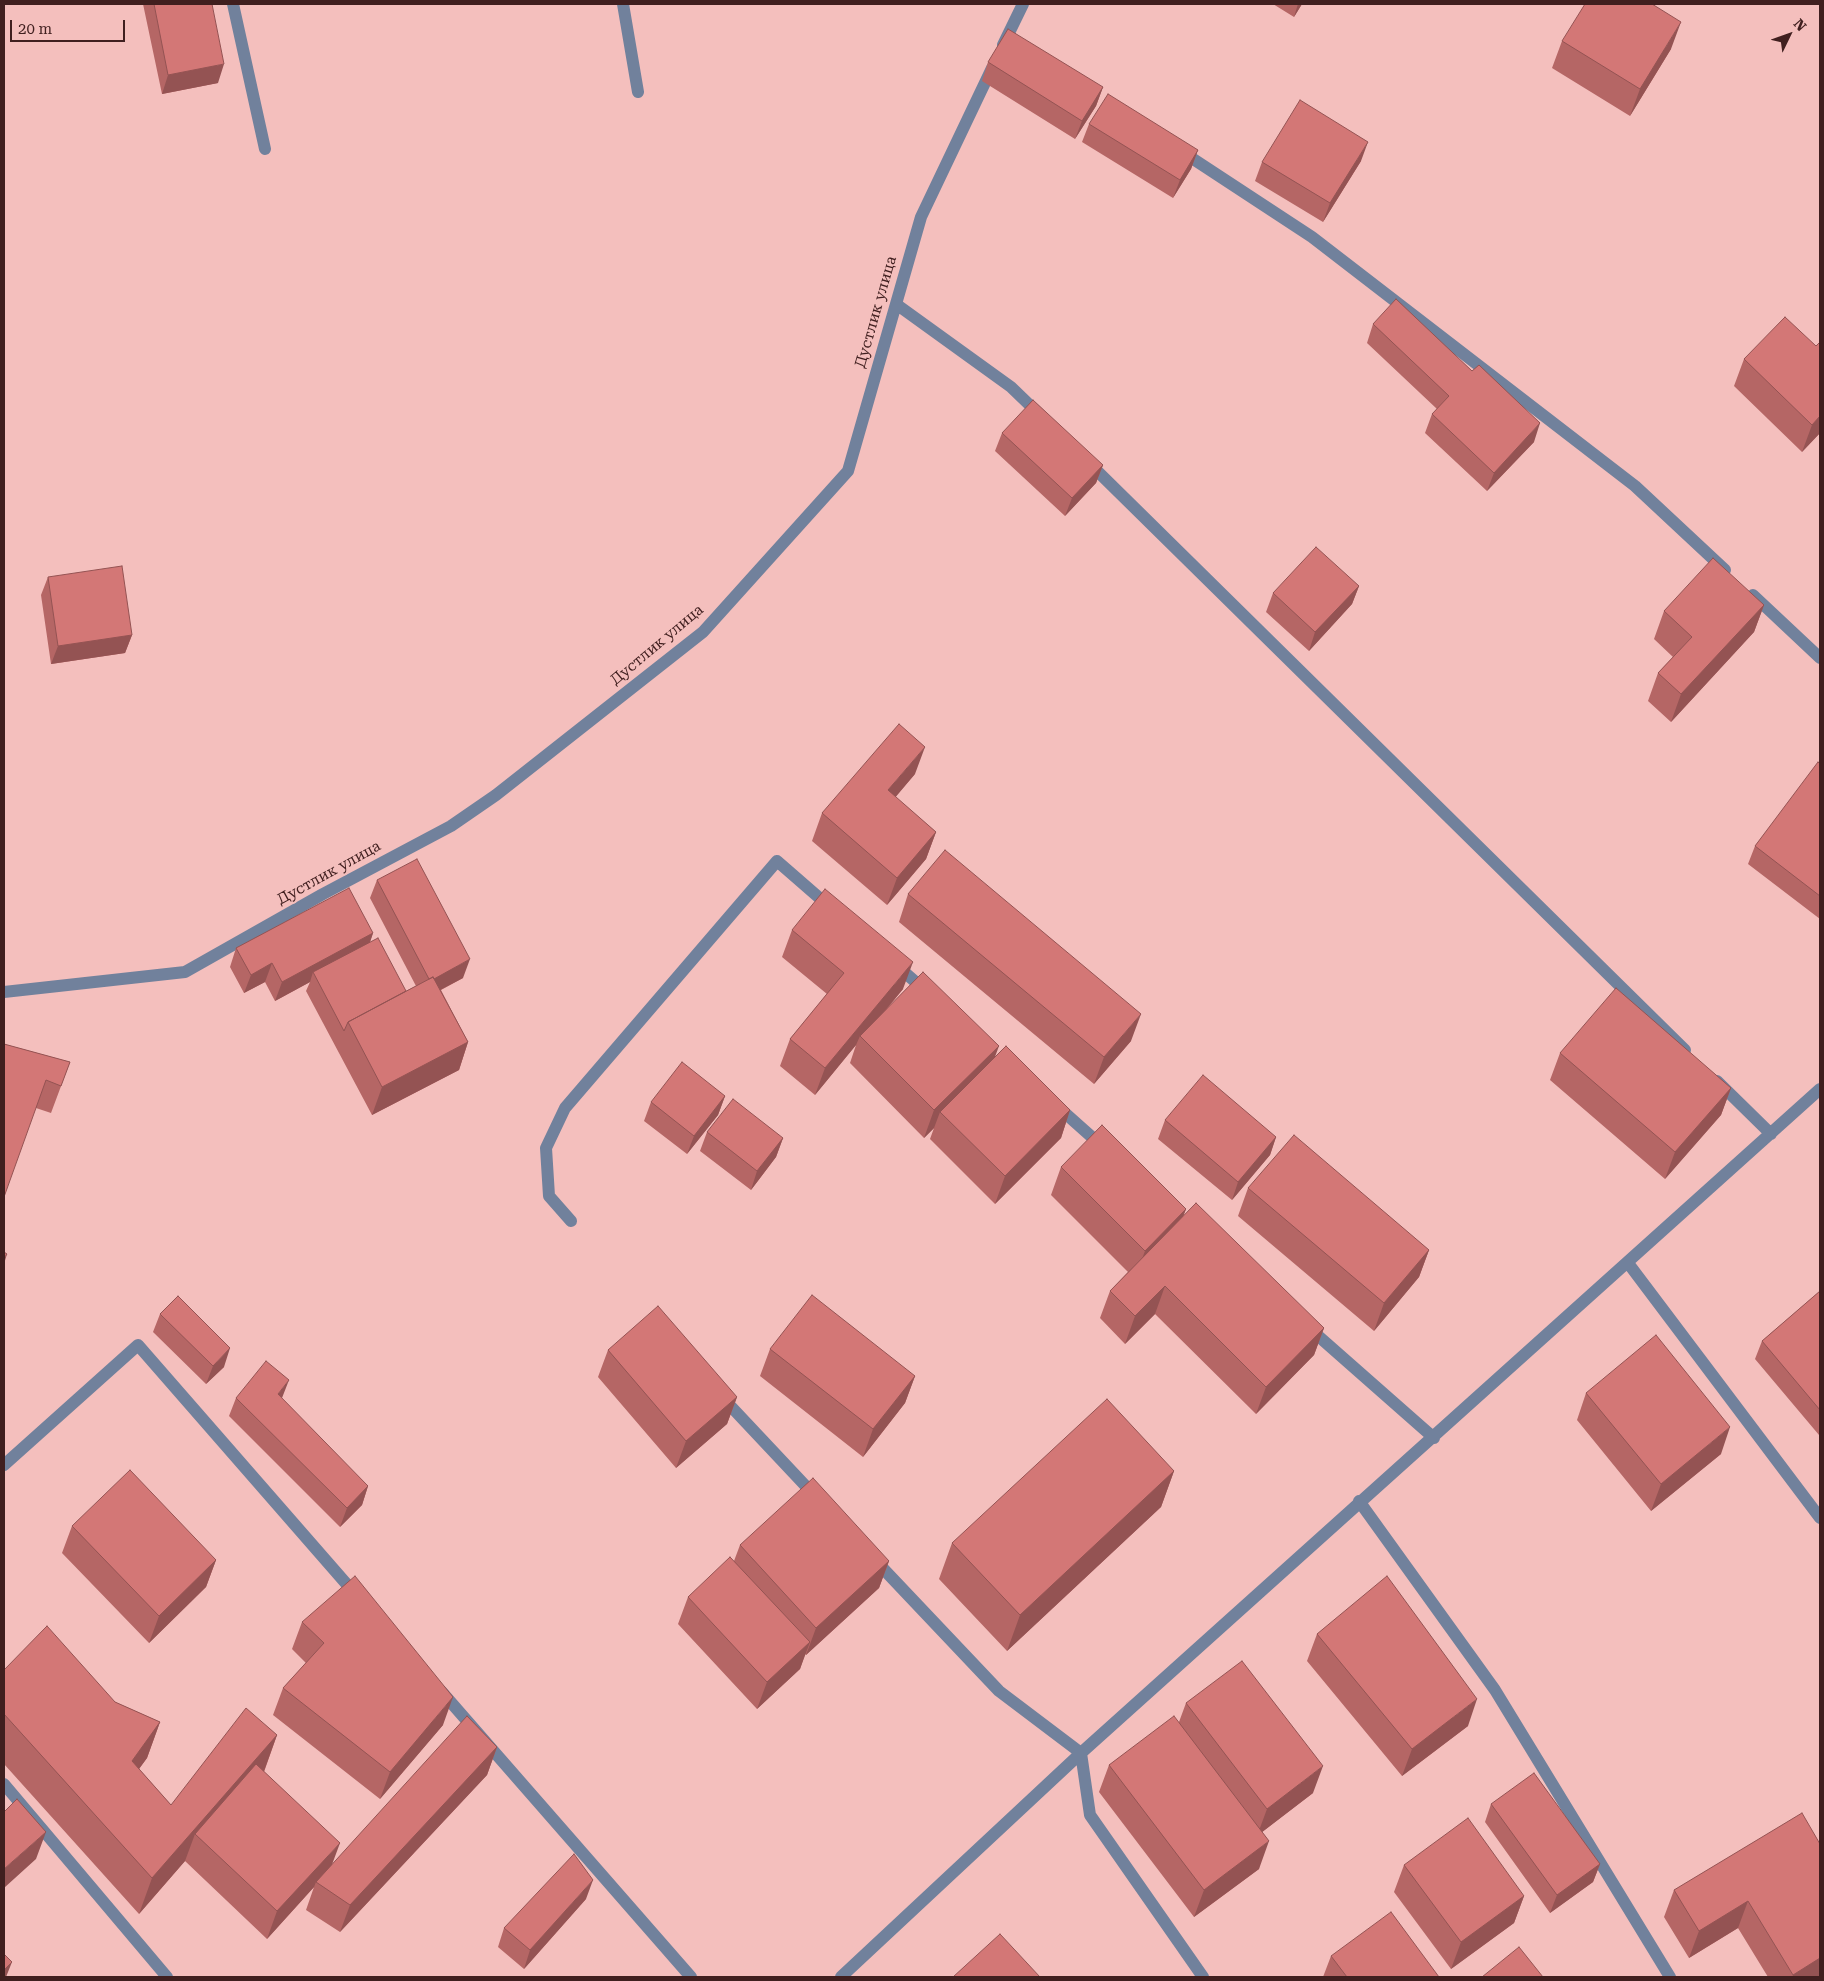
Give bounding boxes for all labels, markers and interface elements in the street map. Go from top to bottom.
scale bar [12,10,128,42]
north arrow [1764,10,1814,60]
text: N [1791,16,1810,34]
text: 20 m [18,20,52,38]
street label: Дустлик улица [851,254,901,370]
street label: Дустлик улица [607,601,707,689]
street label: Дустлик улица [274,837,384,909]

